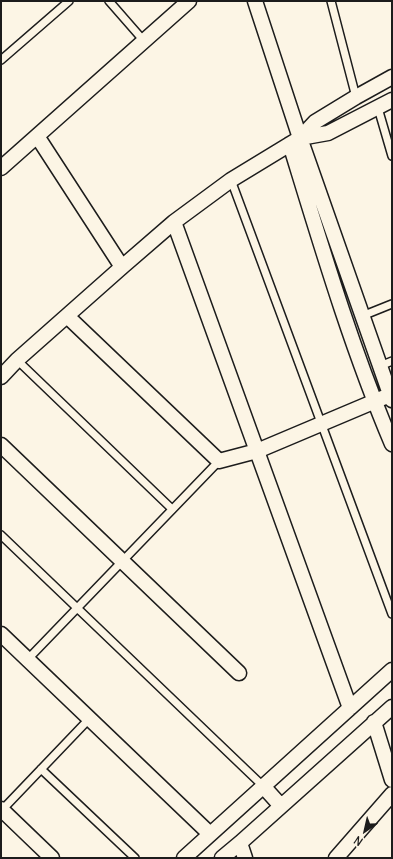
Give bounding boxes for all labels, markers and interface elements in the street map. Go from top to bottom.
north arrow [345,811,385,851]
text: N [351,833,365,849]

